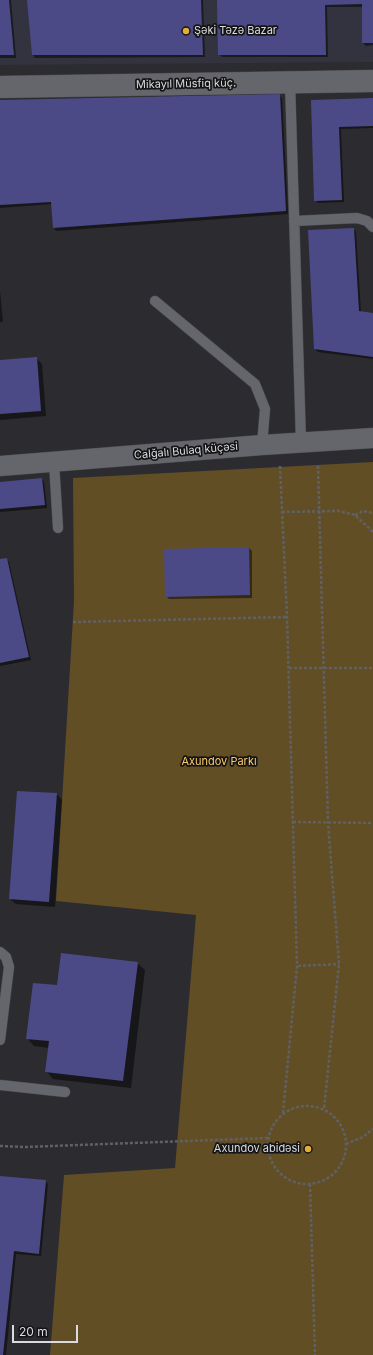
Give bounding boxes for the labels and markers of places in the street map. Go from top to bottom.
place label: Şəki Təzə Bazar [194,24,277,38]
marker: Şəki Təzə Bazar [181,26,191,36]
place label: Axundov abidəsi [214,1142,300,1156]
marker: Axundov abidəsi [303,1144,313,1154]

